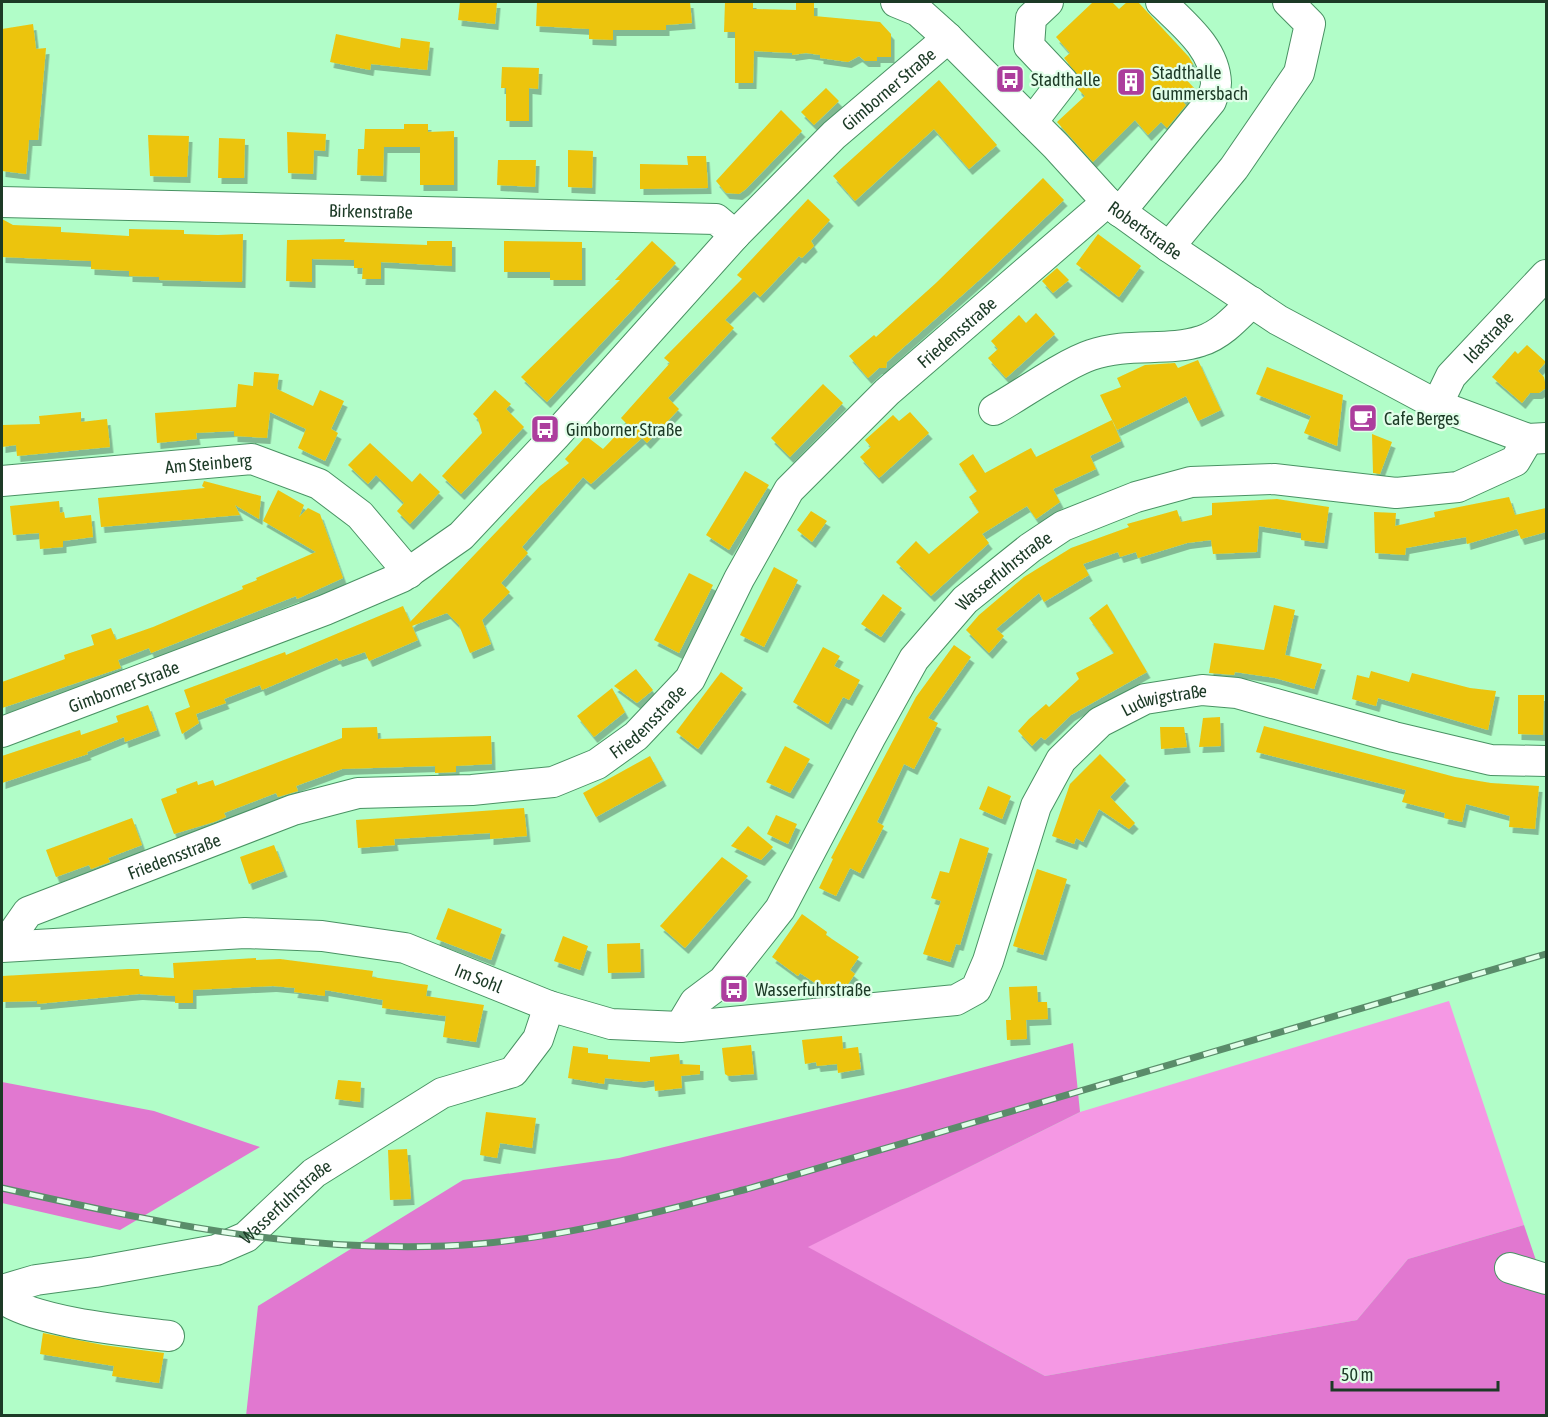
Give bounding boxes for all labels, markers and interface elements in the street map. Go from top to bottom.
street label: Gimborner Straße [837,43,939,134]
place label: Stadthalle Gummersbach [1152,62,1248,104]
bus stop icon: Stadthalle [994,63,1026,95]
building icon: Stadthalle Gummersbach [1115,66,1147,98]
place label: Stadthalle [1031,69,1100,90]
street label: Robertstraße [1104,196,1186,263]
street label: Birkenstraße [329,199,413,222]
street label: Friedensstraße [913,292,1000,372]
street label: Idastraße [1459,307,1517,367]
cafe icon: Cafe Berges [1347,402,1379,434]
place label: Cafe Berges [1384,408,1459,429]
bus stop icon: Gimborner Straße [529,413,561,445]
place label: Gimborner Straße [566,419,682,440]
street label: Am Steinberg [164,449,253,477]
street label: Wasserfuhrstraße [951,526,1055,614]
street label: Gimborner Straße [65,656,182,716]
street label: Ludwigstraße [1117,679,1208,720]
street label: Friedensstraße [605,680,690,762]
street label: Friedensstraße [125,828,223,883]
street label: Im Sohl [452,959,506,997]
bus stop icon: Wasserfuhrstraße [718,973,750,1005]
place label: Wasserfuhrstraße [755,979,871,1000]
street label: Wasserfuhrstraße [235,1155,335,1248]
scale bar [1332,1354,1498,1392]
text: 50 m [1341,1364,1373,1385]

